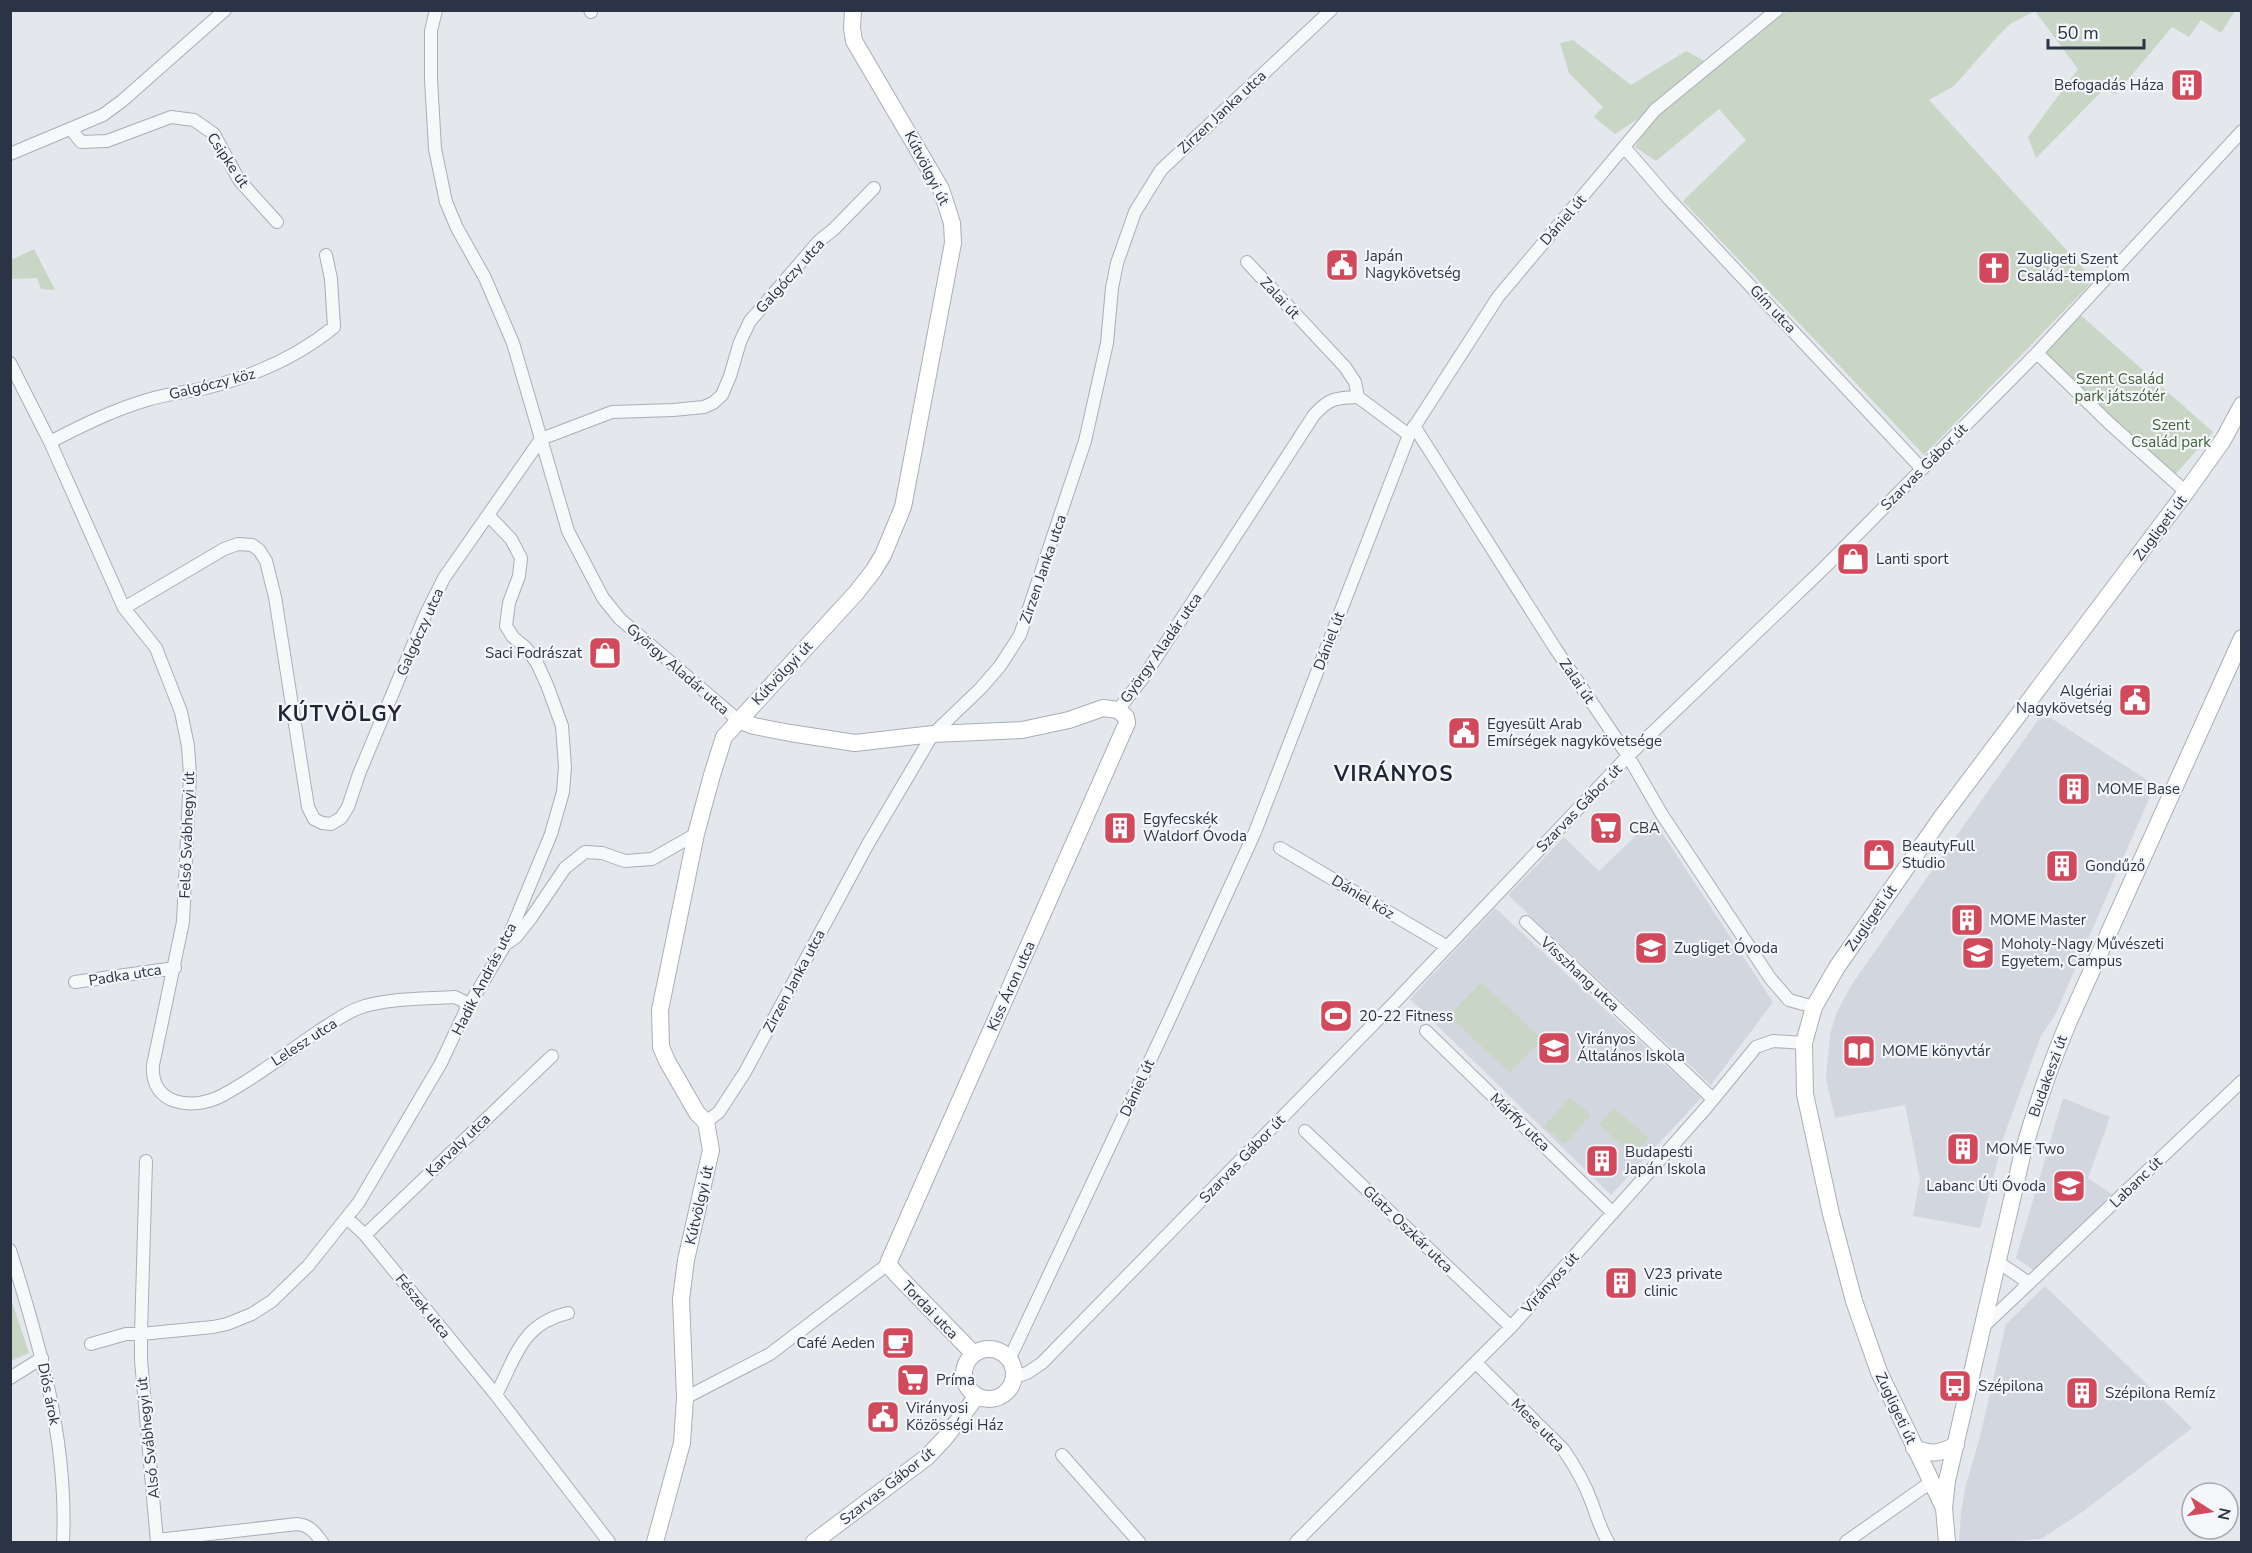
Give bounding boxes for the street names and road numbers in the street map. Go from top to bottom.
street label: Zirzen Janka utca [1174,66,1270,158]
street label: Kútvölgyi út [900,127,955,209]
street label: Csipke út [202,129,254,192]
street label: Dániel út [1535,190,1591,250]
street label: Galgóczy utca [751,234,829,318]
street label: Zalai út [1256,273,1305,324]
street label: Gím utca [1745,280,1801,338]
street label: Galgóczy köz [167,364,257,404]
street label: Szarvas Gábor út [1876,419,1972,515]
street label: Zugligeti út [2129,491,2192,565]
street label: Zirzen Janka utca [1015,512,1071,626]
street label: Galgóczy utca [392,585,448,679]
street label: György Aladár utca [1115,589,1207,707]
street label: Dániel út [1309,608,1350,673]
street label: György Aladár utca [622,619,734,719]
street label: Kútvölgyi út [747,636,817,709]
street label: Zalai út [1555,655,1600,708]
street label: Szarvas Gábor út [1532,759,1627,856]
street label: Felső Svábhegyi út [175,770,199,899]
street label: Dániel köz [1328,870,1398,924]
street label: Zugligeti út [1841,880,1902,955]
street label: Hadik András utca [447,919,521,1039]
street label: Zirzen Janka utca [758,926,830,1036]
street label: Visszhang utca [1535,931,1624,1016]
street label: Kiss Áron utca [982,938,1040,1034]
street label: Padka utca [87,959,163,991]
street label: Lelesz utca [267,1013,341,1071]
street label: Budakeszi út [2024,1032,2072,1120]
street label: Dániel út [1115,1055,1159,1120]
street label: Márffy utca [1486,1088,1554,1156]
street label: Karvaly utca [421,1109,495,1181]
street label: Szarvas Gábor út [1195,1110,1290,1207]
street label: Labanc út [2105,1151,2167,1212]
street label: Kútvölgyi út [680,1163,718,1247]
street label: Glatz Oszkár utca [1359,1181,1457,1277]
street label: Virányos út [1516,1247,1583,1319]
street label: Fészek utca [391,1270,455,1342]
street label: Tordai utca [897,1276,963,1344]
street label: Diós árok [33,1361,65,1427]
street label: Zugligeti út [1871,1369,1922,1448]
street label: Alsó Svábhegyi út [132,1375,164,1500]
street label: Mese utca [1507,1394,1569,1456]
street label: Szarvas Gábor út [835,1442,939,1529]

